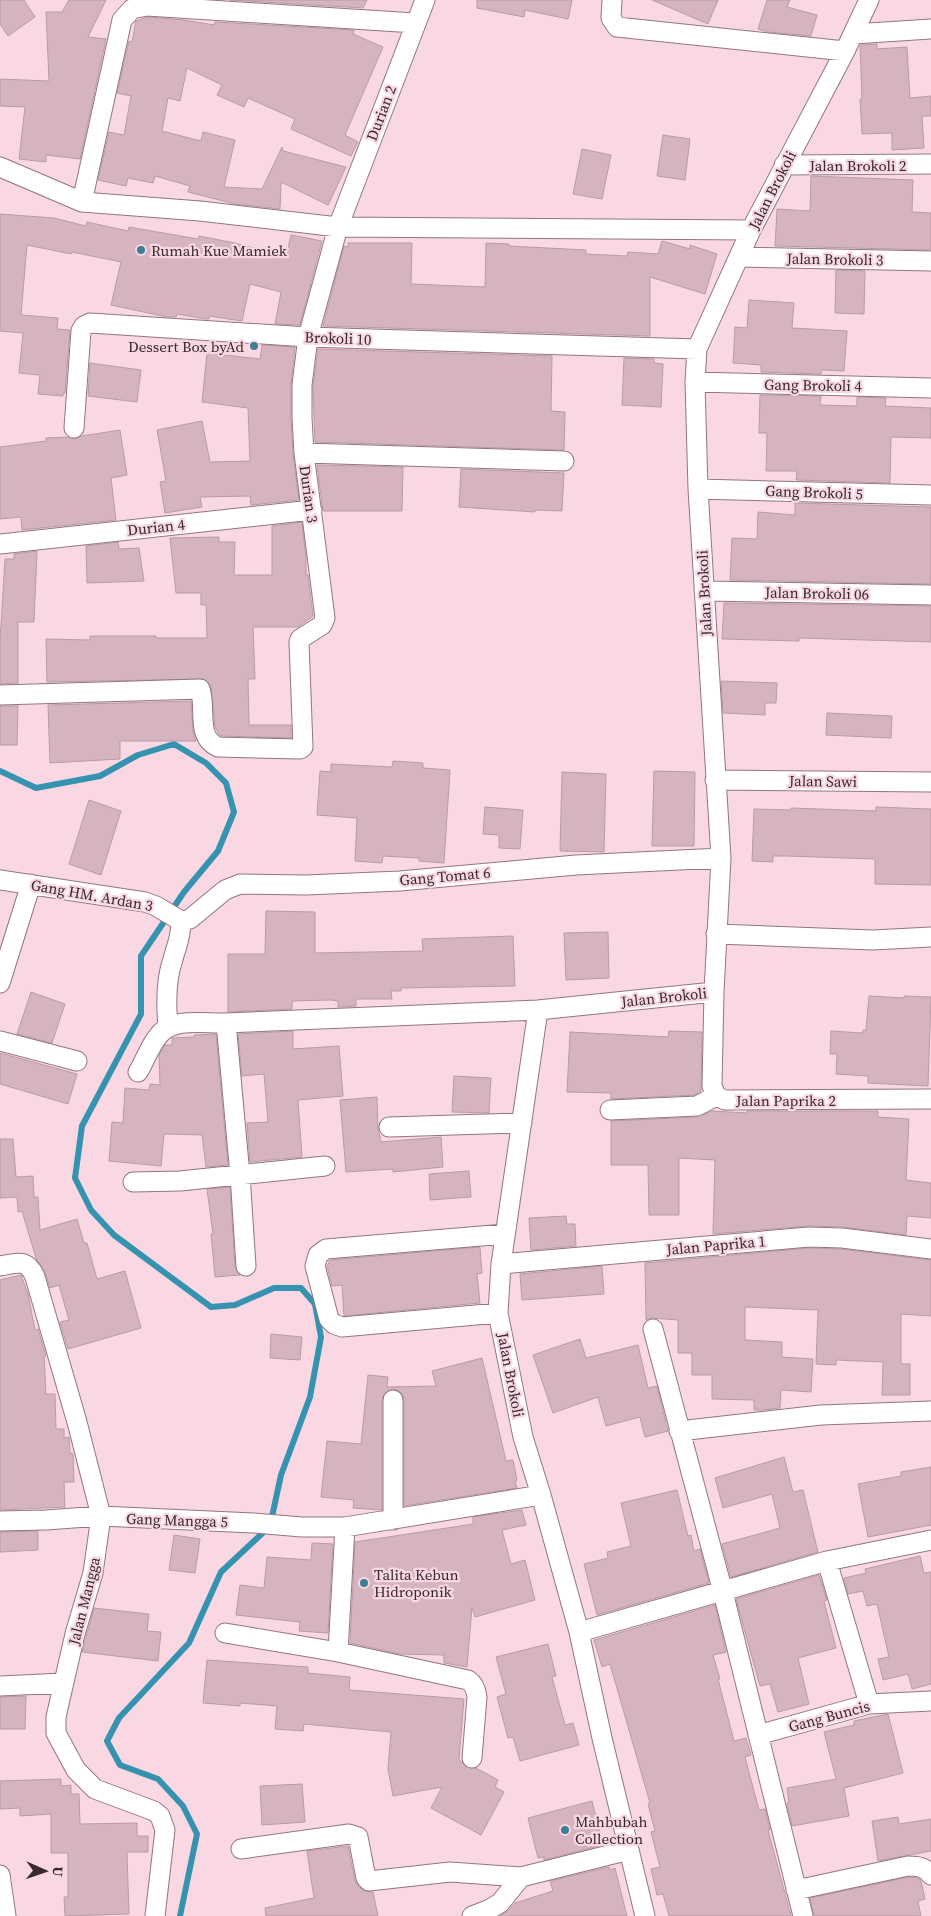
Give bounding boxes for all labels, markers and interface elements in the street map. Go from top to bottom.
street label: Durian 2 [361,82,401,144]
street label: Jalan Brokoli [743,147,801,234]
street label: Jalan Brokoli 2 [809,155,906,176]
place label: Rumah Kue Mamiek [151,240,288,261]
marker: Rumah Kue Mamiek [135,244,147,256]
street label: Jalan Brokoli 3 [785,248,884,270]
street label: Brokoli 10 [304,326,372,350]
place label: Dessert Box byAd [128,336,244,357]
marker: Dessert Box byAd [248,340,260,352]
street label: Gang Brokoli 4 [764,374,863,396]
street label: Durian 3 [295,464,323,524]
street label: Gang Brokoli 5 [765,480,863,504]
street label: Durian 4 [126,513,186,540]
street label: Jalan Brokoli [691,550,717,637]
street label: Jalan Brokoli 06 [764,582,869,604]
street label: Jalan Sawi [788,770,857,792]
street label: Gang Tomat 6 [399,862,491,890]
street label: Gang HM. Ardan 3 [29,874,155,916]
street label: Jalan Brokoli [619,982,708,1012]
street label: Jalan Paprika 2 [735,1090,836,1111]
street label: Jalan Paprika 1 [664,1230,767,1260]
street label: Jalan Brokoli [492,1330,530,1419]
street label: Gang Mangga 5 [126,1508,228,1532]
street label: Jalan Mangga [63,1554,105,1648]
place label: Talita Kebun Hidroponik [374,1564,459,1602]
marker: Talita Kebun Hidroponik [358,1577,370,1589]
street label: Gang Buncis [786,1695,872,1737]
place label: Mahbubah Collection [575,1811,647,1849]
marker: Mahbubah Collection [559,1824,571,1836]
north arrow [20,1846,70,1896]
text: U [48,1866,68,1877]

